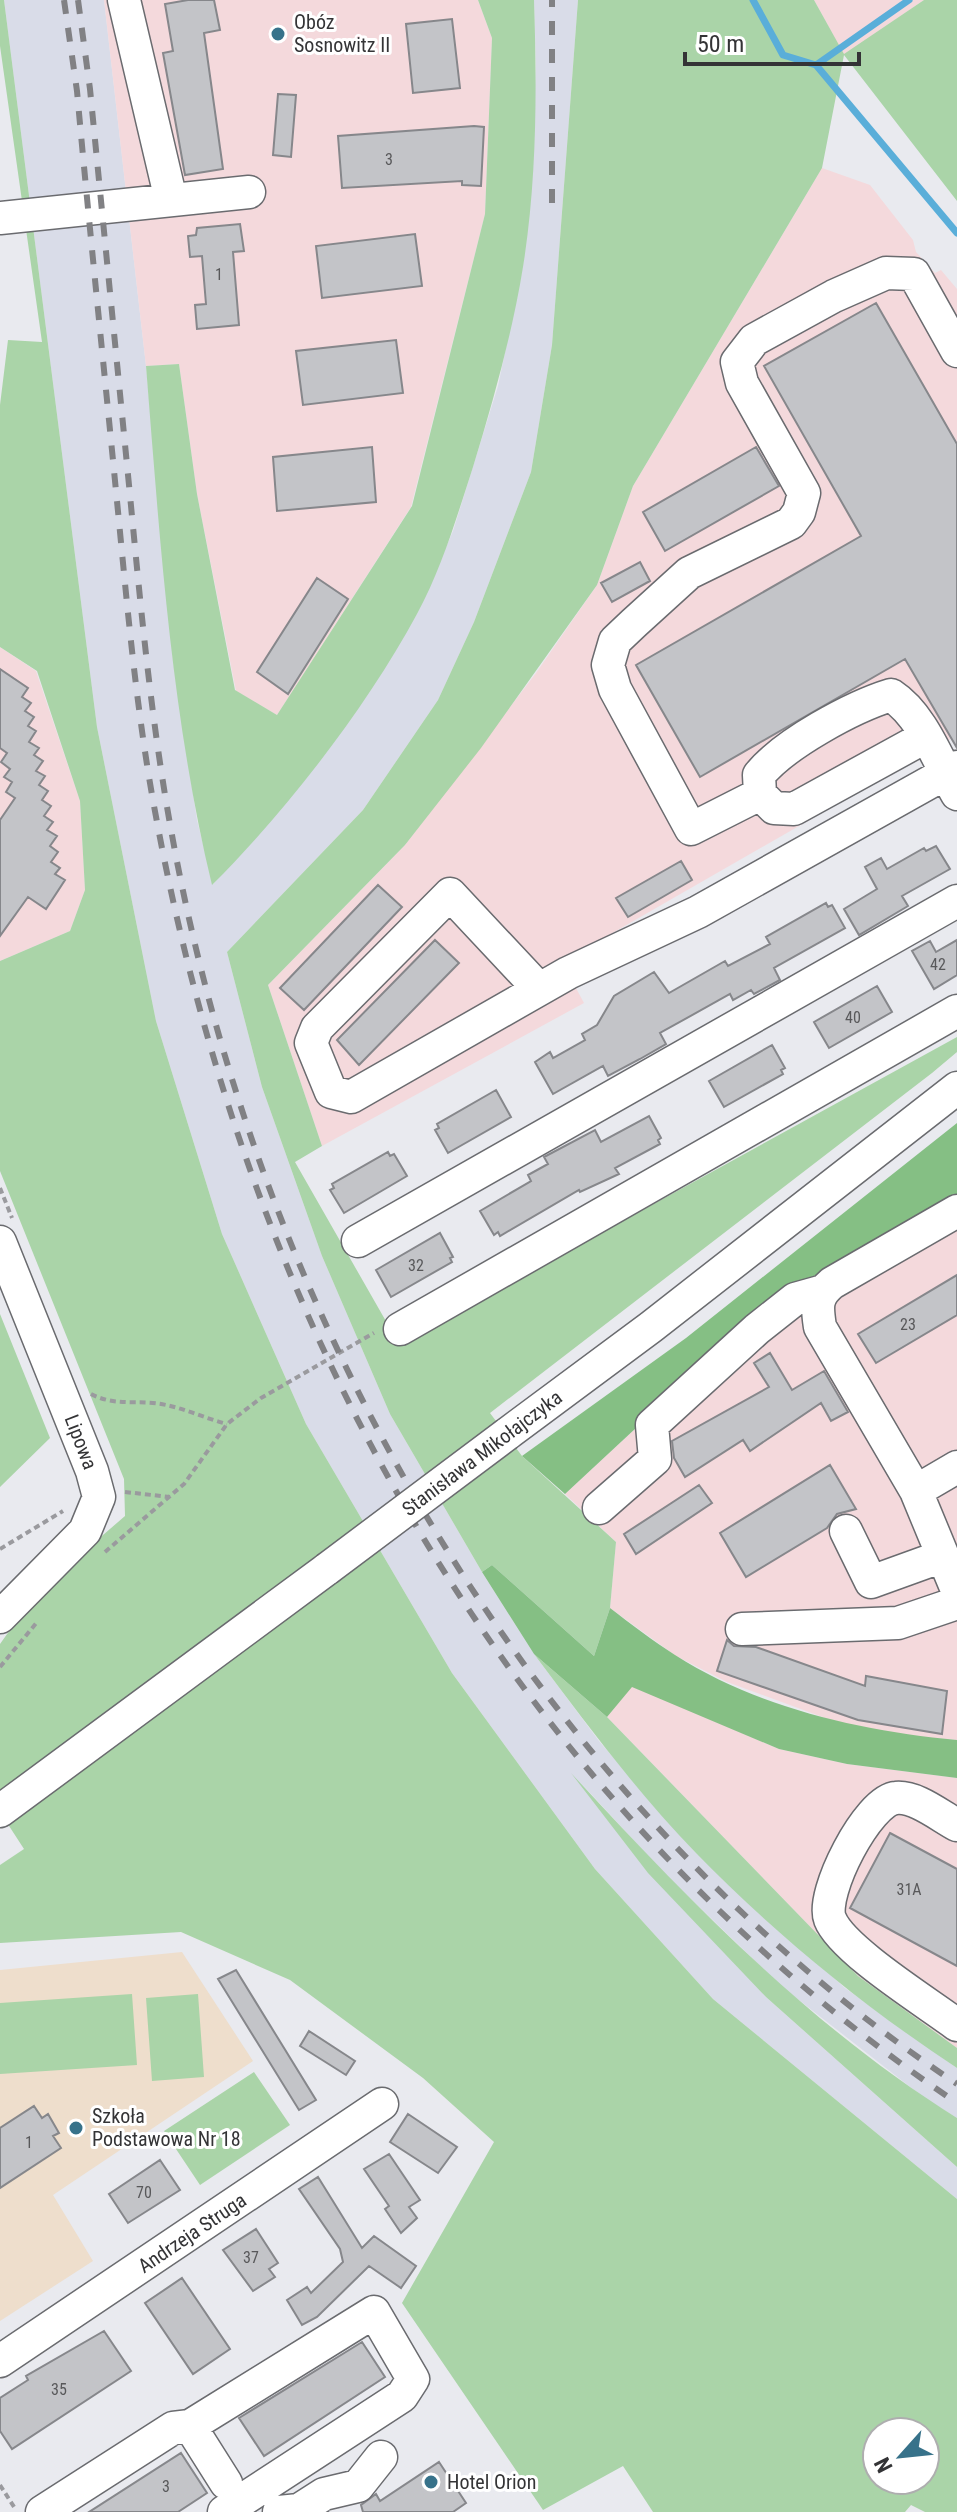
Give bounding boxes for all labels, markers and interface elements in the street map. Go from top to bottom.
place label: Obóz Sosnowitz II [294,10,390,57]
scale bar [685,16,859,66]
marker: Obóz Sosnowitz II [269,25,287,43]
text: 50 m [697,30,744,58]
house number: 3 [385,150,393,169]
house number: 1 [215,265,223,284]
house number: 42 [930,955,946,974]
house number: 40 [845,1008,861,1027]
house number: 32 [408,1256,424,1275]
house number: 23 [900,1315,916,1334]
street label: Stanisława Mikołajczyka [397,1385,567,1521]
street label: Lipowa [60,1411,102,1473]
house number: 31A [896,1880,922,1899]
place label: Szkoła Podstawowa Nr 18 [92,2104,241,2151]
marker: Szkoła Podstawowa Nr 18 [67,2119,85,2137]
house number: 1 [25,2133,33,2152]
house number: 70 [136,2183,152,2202]
street label: Andrzeja Struga [133,2188,251,2278]
house number: 37 [243,2248,259,2267]
house number: 35 [51,2380,67,2399]
north arrow [861,2416,941,2496]
text: N [869,2453,898,2477]
place label: Hotel Orion [447,2470,536,2494]
marker: Hotel Orion [422,2473,440,2491]
house number: 3 [162,2477,170,2496]

